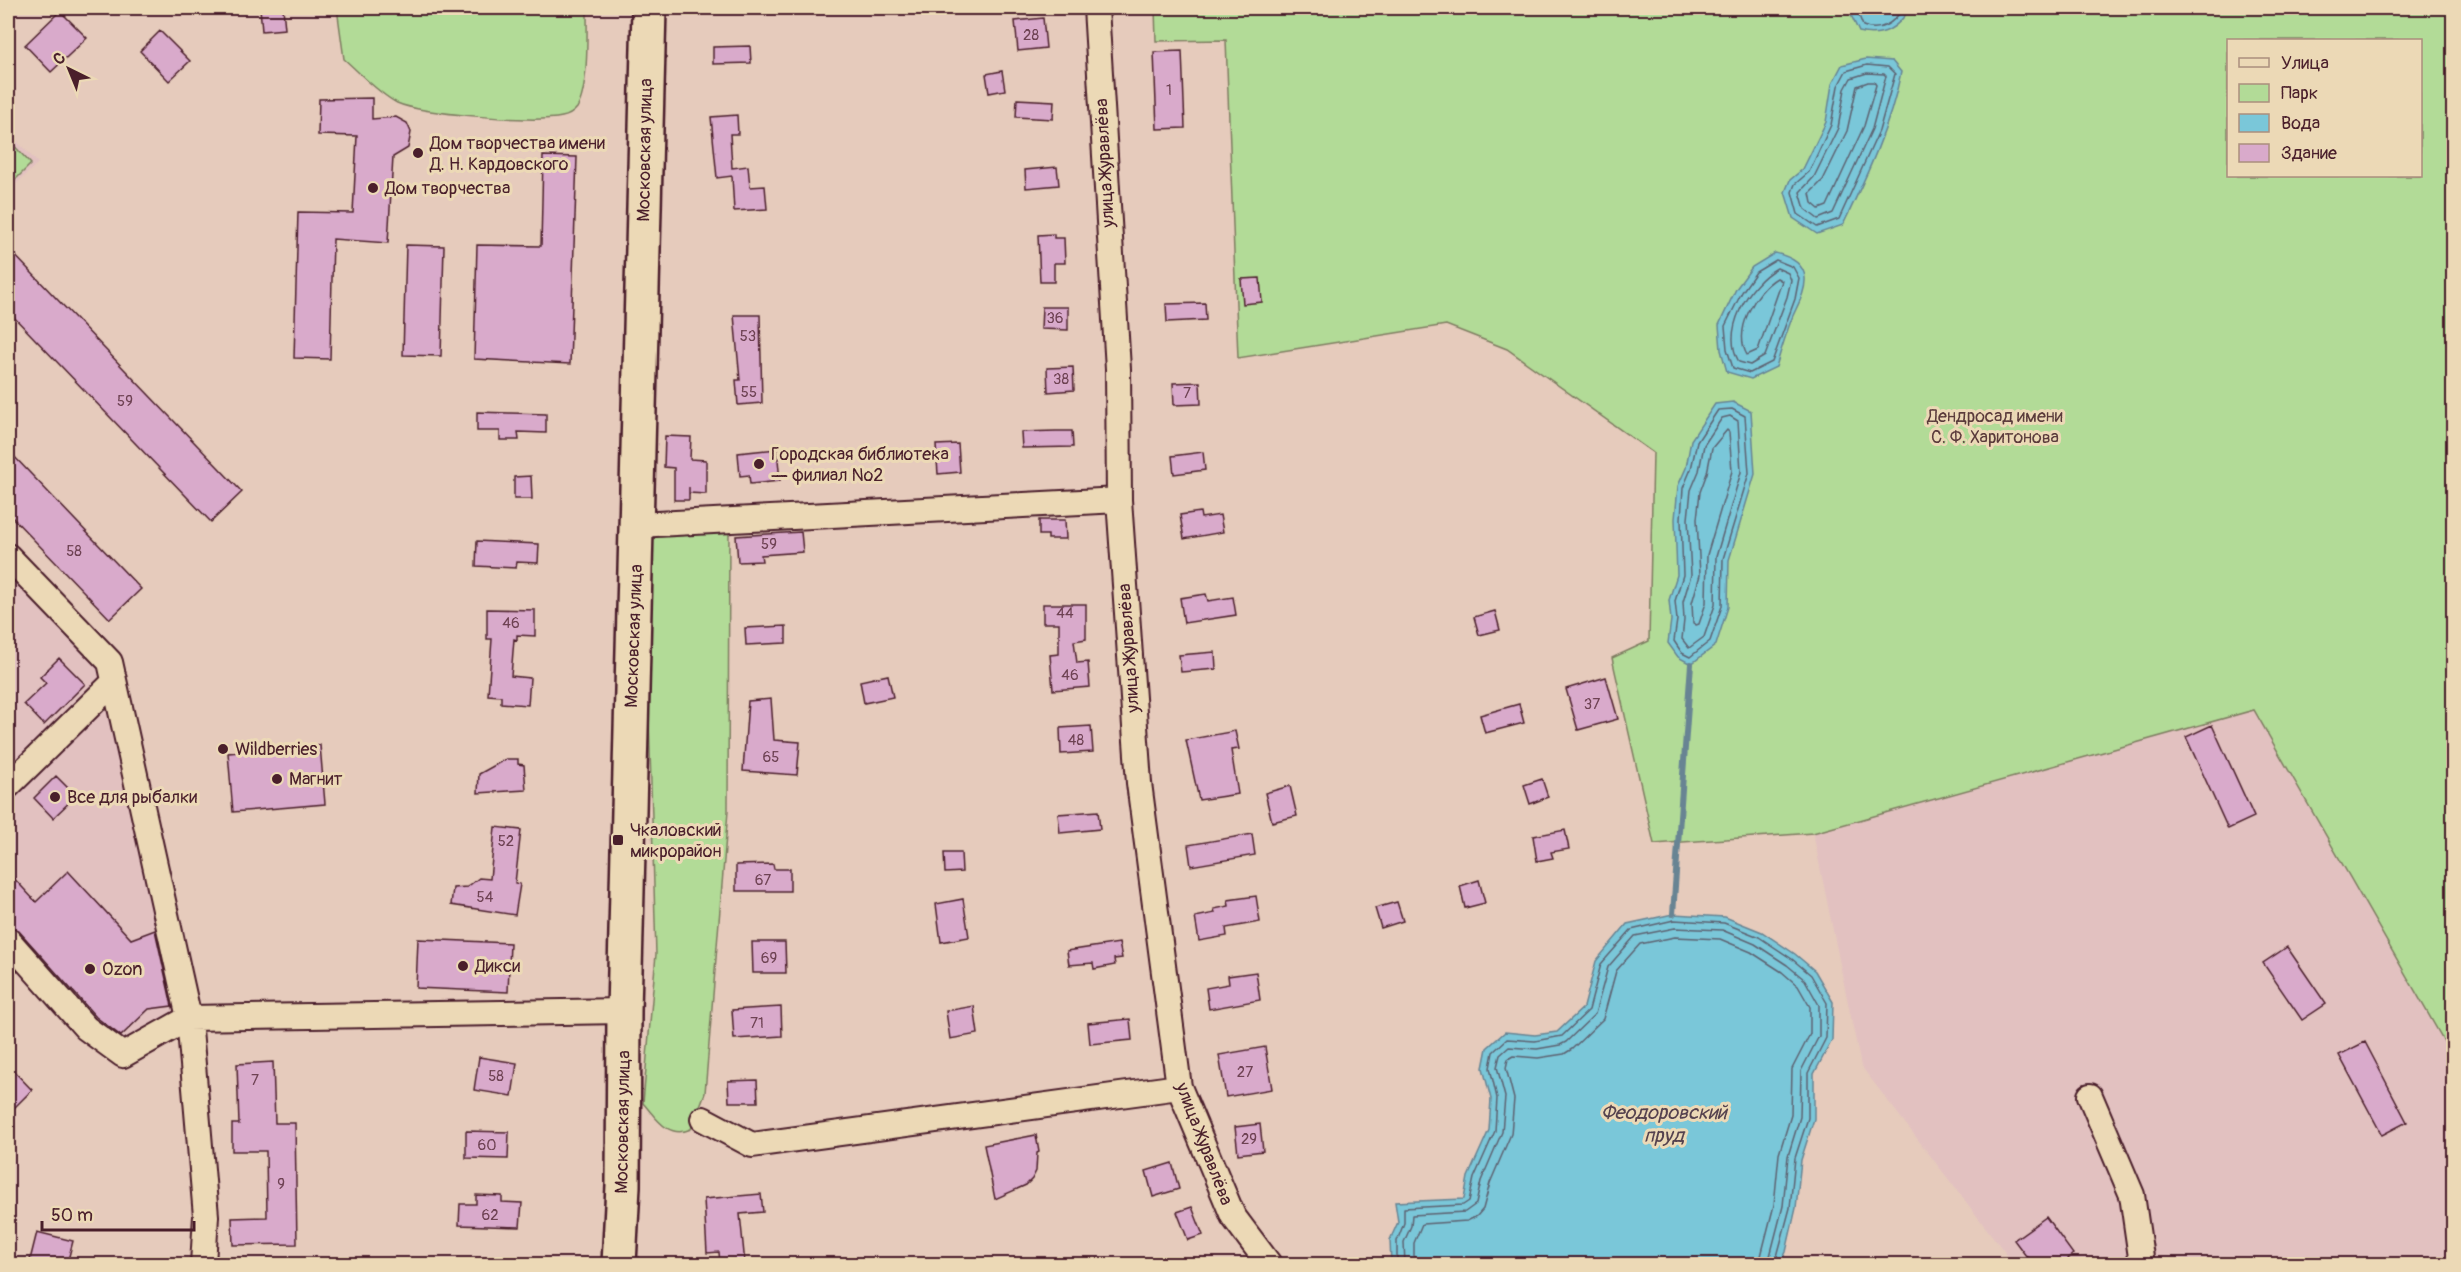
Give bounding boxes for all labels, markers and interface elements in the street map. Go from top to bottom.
house number: 28 [1023,26,1039,45]
north arrow [39,39,99,99]
legend [2227,39,2422,177]
text: С [49,48,70,69]
text: Улица [2281,52,2329,75]
street label: Московская улица [632,78,658,222]
house number: 1 [1166,81,1172,100]
text: Парк [2281,82,2318,105]
street label: улица Журавлёва [1090,98,1120,229]
text: Вода [2281,112,2320,135]
place label: Дом творчества имени Д. Н. Кардовского [429,132,605,176]
text: Здание [2281,142,2337,165]
marker: Дом творчества имени Д. Н. Кардовского [411,146,425,160]
place label: Дом творчества [384,177,510,200]
marker: Дом творчества [366,181,380,195]
house number: 36 [1046,309,1064,328]
house number: 53 [740,327,756,346]
house number: 38 [1053,370,1069,389]
house number: 55 [741,383,757,402]
house number: 7 [1183,384,1191,403]
house number: 59 [117,392,133,411]
park label: Дендросад имени С. Ф. Харитонова [1926,405,2063,449]
place label: Городская библиотека — филиал №2 [771,443,949,487]
marker: Городская библиотека — филиал №2 [752,457,766,471]
house number: 59 [761,535,777,554]
house number: 58 [66,542,82,561]
street label: Московская улица [620,564,648,708]
street label: улица Журавлёва [1113,583,1145,714]
house number: 44 [1056,604,1074,623]
house number: 46 [502,614,520,633]
house number: 46 [1061,666,1079,685]
house number: 37 [1584,695,1600,714]
house number: 48 [1068,731,1085,750]
place label: Wildberries [235,738,317,761]
marker: Wildberries [216,742,230,756]
house number: 65 [763,748,779,767]
place label: Магнит [289,768,342,791]
marker: Магнит [270,772,284,786]
place label: Все для рыбалки [67,786,197,809]
marker: Все для рыбалки [48,790,62,804]
place label: Чкаловский микрорайон [630,819,722,863]
house number: 52 [498,832,514,851]
marker: Чкаловский микрорайон [611,833,625,847]
house number: 67 [755,871,771,890]
house number: 54 [477,888,494,907]
house number: 69 [761,949,777,968]
place label: Дикси [474,955,520,978]
place label: Ozon [102,958,142,981]
marker: Дикси [456,959,470,973]
marker: Ozon [83,962,97,976]
house number: 71 [750,1014,764,1033]
street label: Московская улица [610,1050,636,1194]
house number: 27 [1237,1063,1253,1082]
house number: 58 [488,1067,504,1086]
house number: 7 [251,1071,259,1090]
street label: улица Журавлёва [1170,1079,1238,1209]
water label: Феодоровский пруд [1601,1100,1728,1148]
house number: 29 [1241,1130,1257,1149]
house number: 60 [478,1136,496,1155]
house number: 9 [277,1175,285,1194]
scale bar [42,1194,194,1232]
text: 50 m [51,1204,93,1227]
house number: 62 [481,1206,499,1225]

